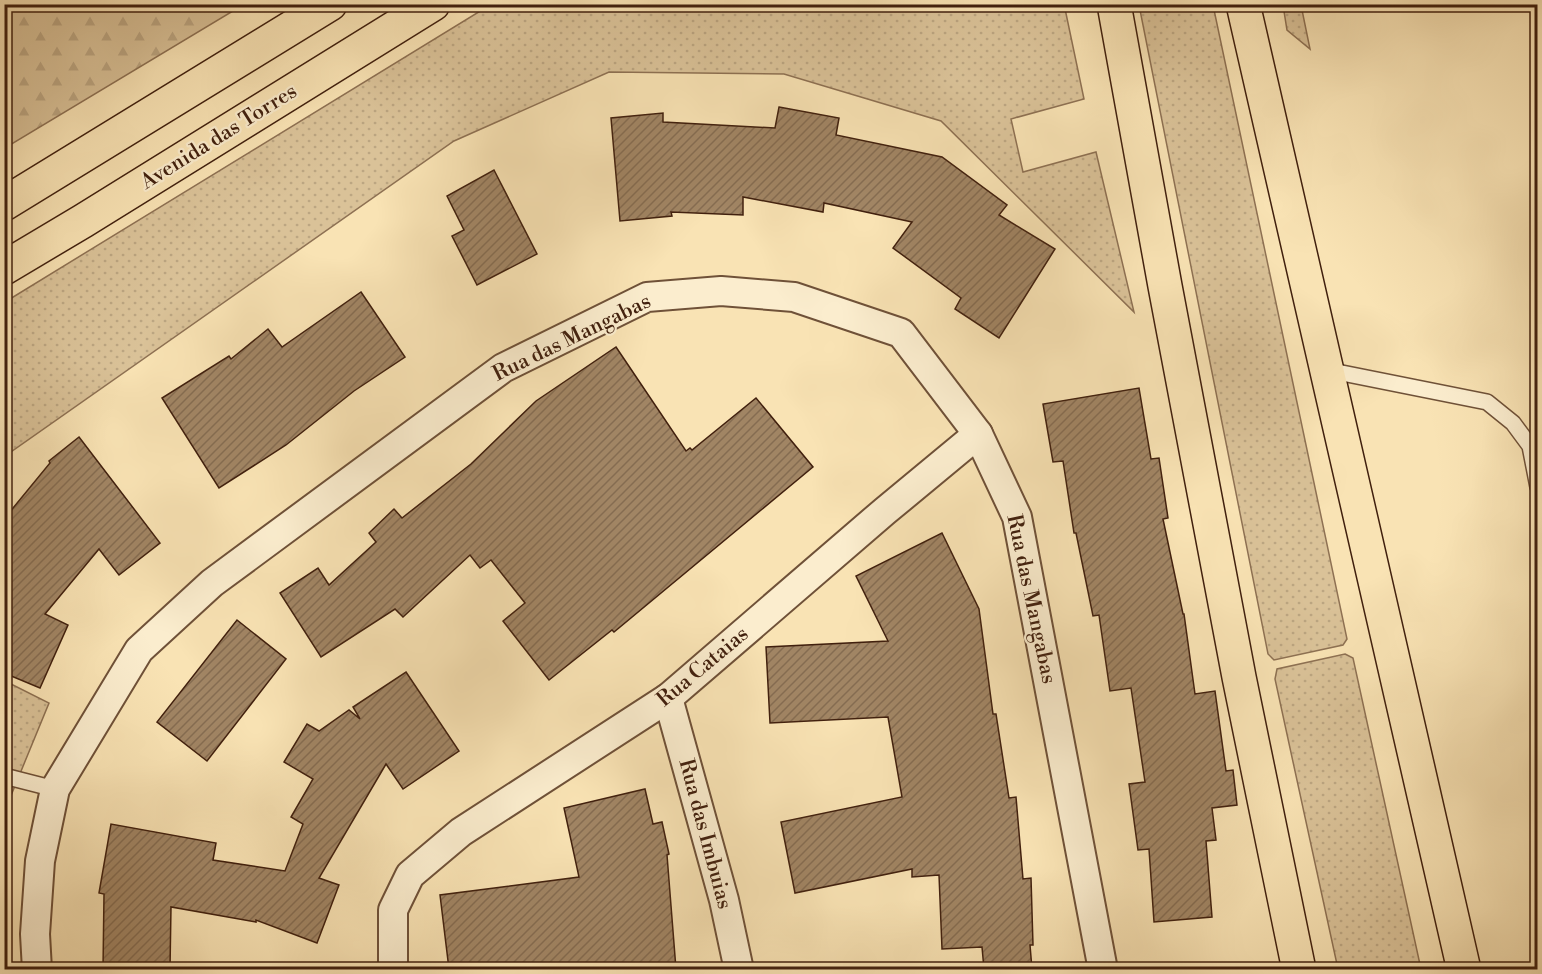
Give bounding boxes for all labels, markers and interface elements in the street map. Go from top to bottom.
street label: Avenida das Torres [135,78,302,196]
street label: Rua das Mangabas [489,289,655,387]
street label: Rua das Mangabas [1000,512,1062,686]
street label: Rua Cataias [652,621,754,713]
street label: Rua das Imbuias [672,756,738,912]

